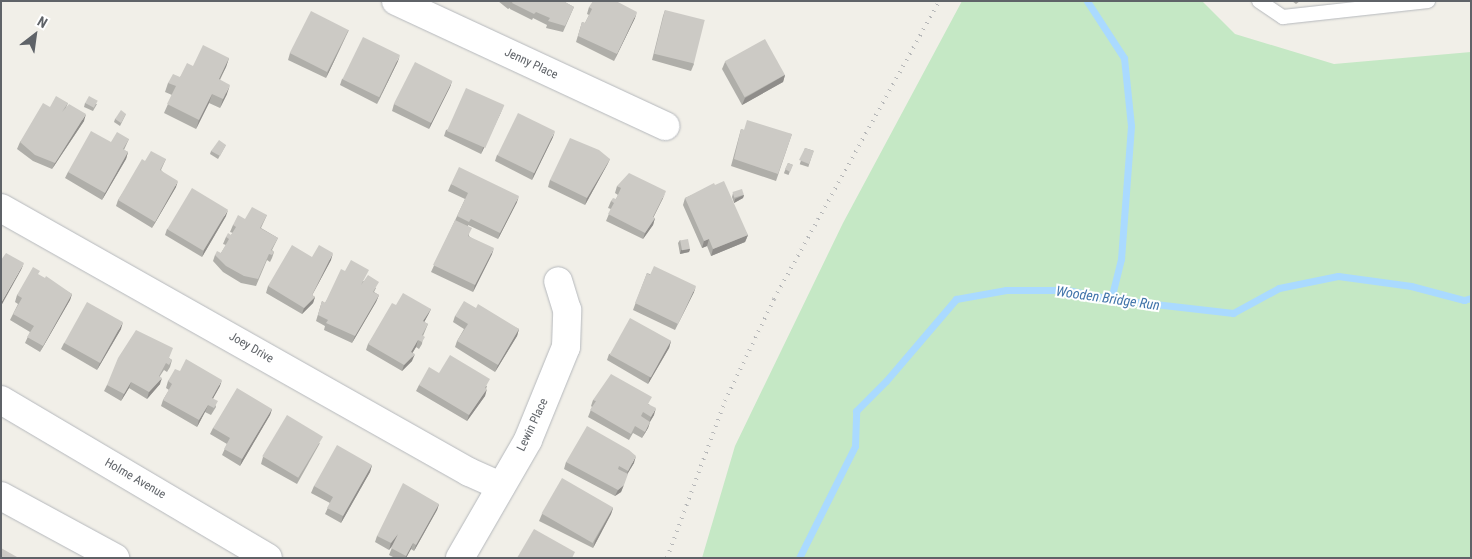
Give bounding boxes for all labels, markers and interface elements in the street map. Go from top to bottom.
north arrow [10,10,60,60]
text: N [35,13,50,31]
street label: Jenny Place [502,45,560,83]
water label: Wooden Bridge Run [1055,282,1161,314]
street label: Joey Drive [226,329,276,367]
street label: Lewin Place [514,396,552,454]
street label: Holme Avenue [102,456,168,502]

